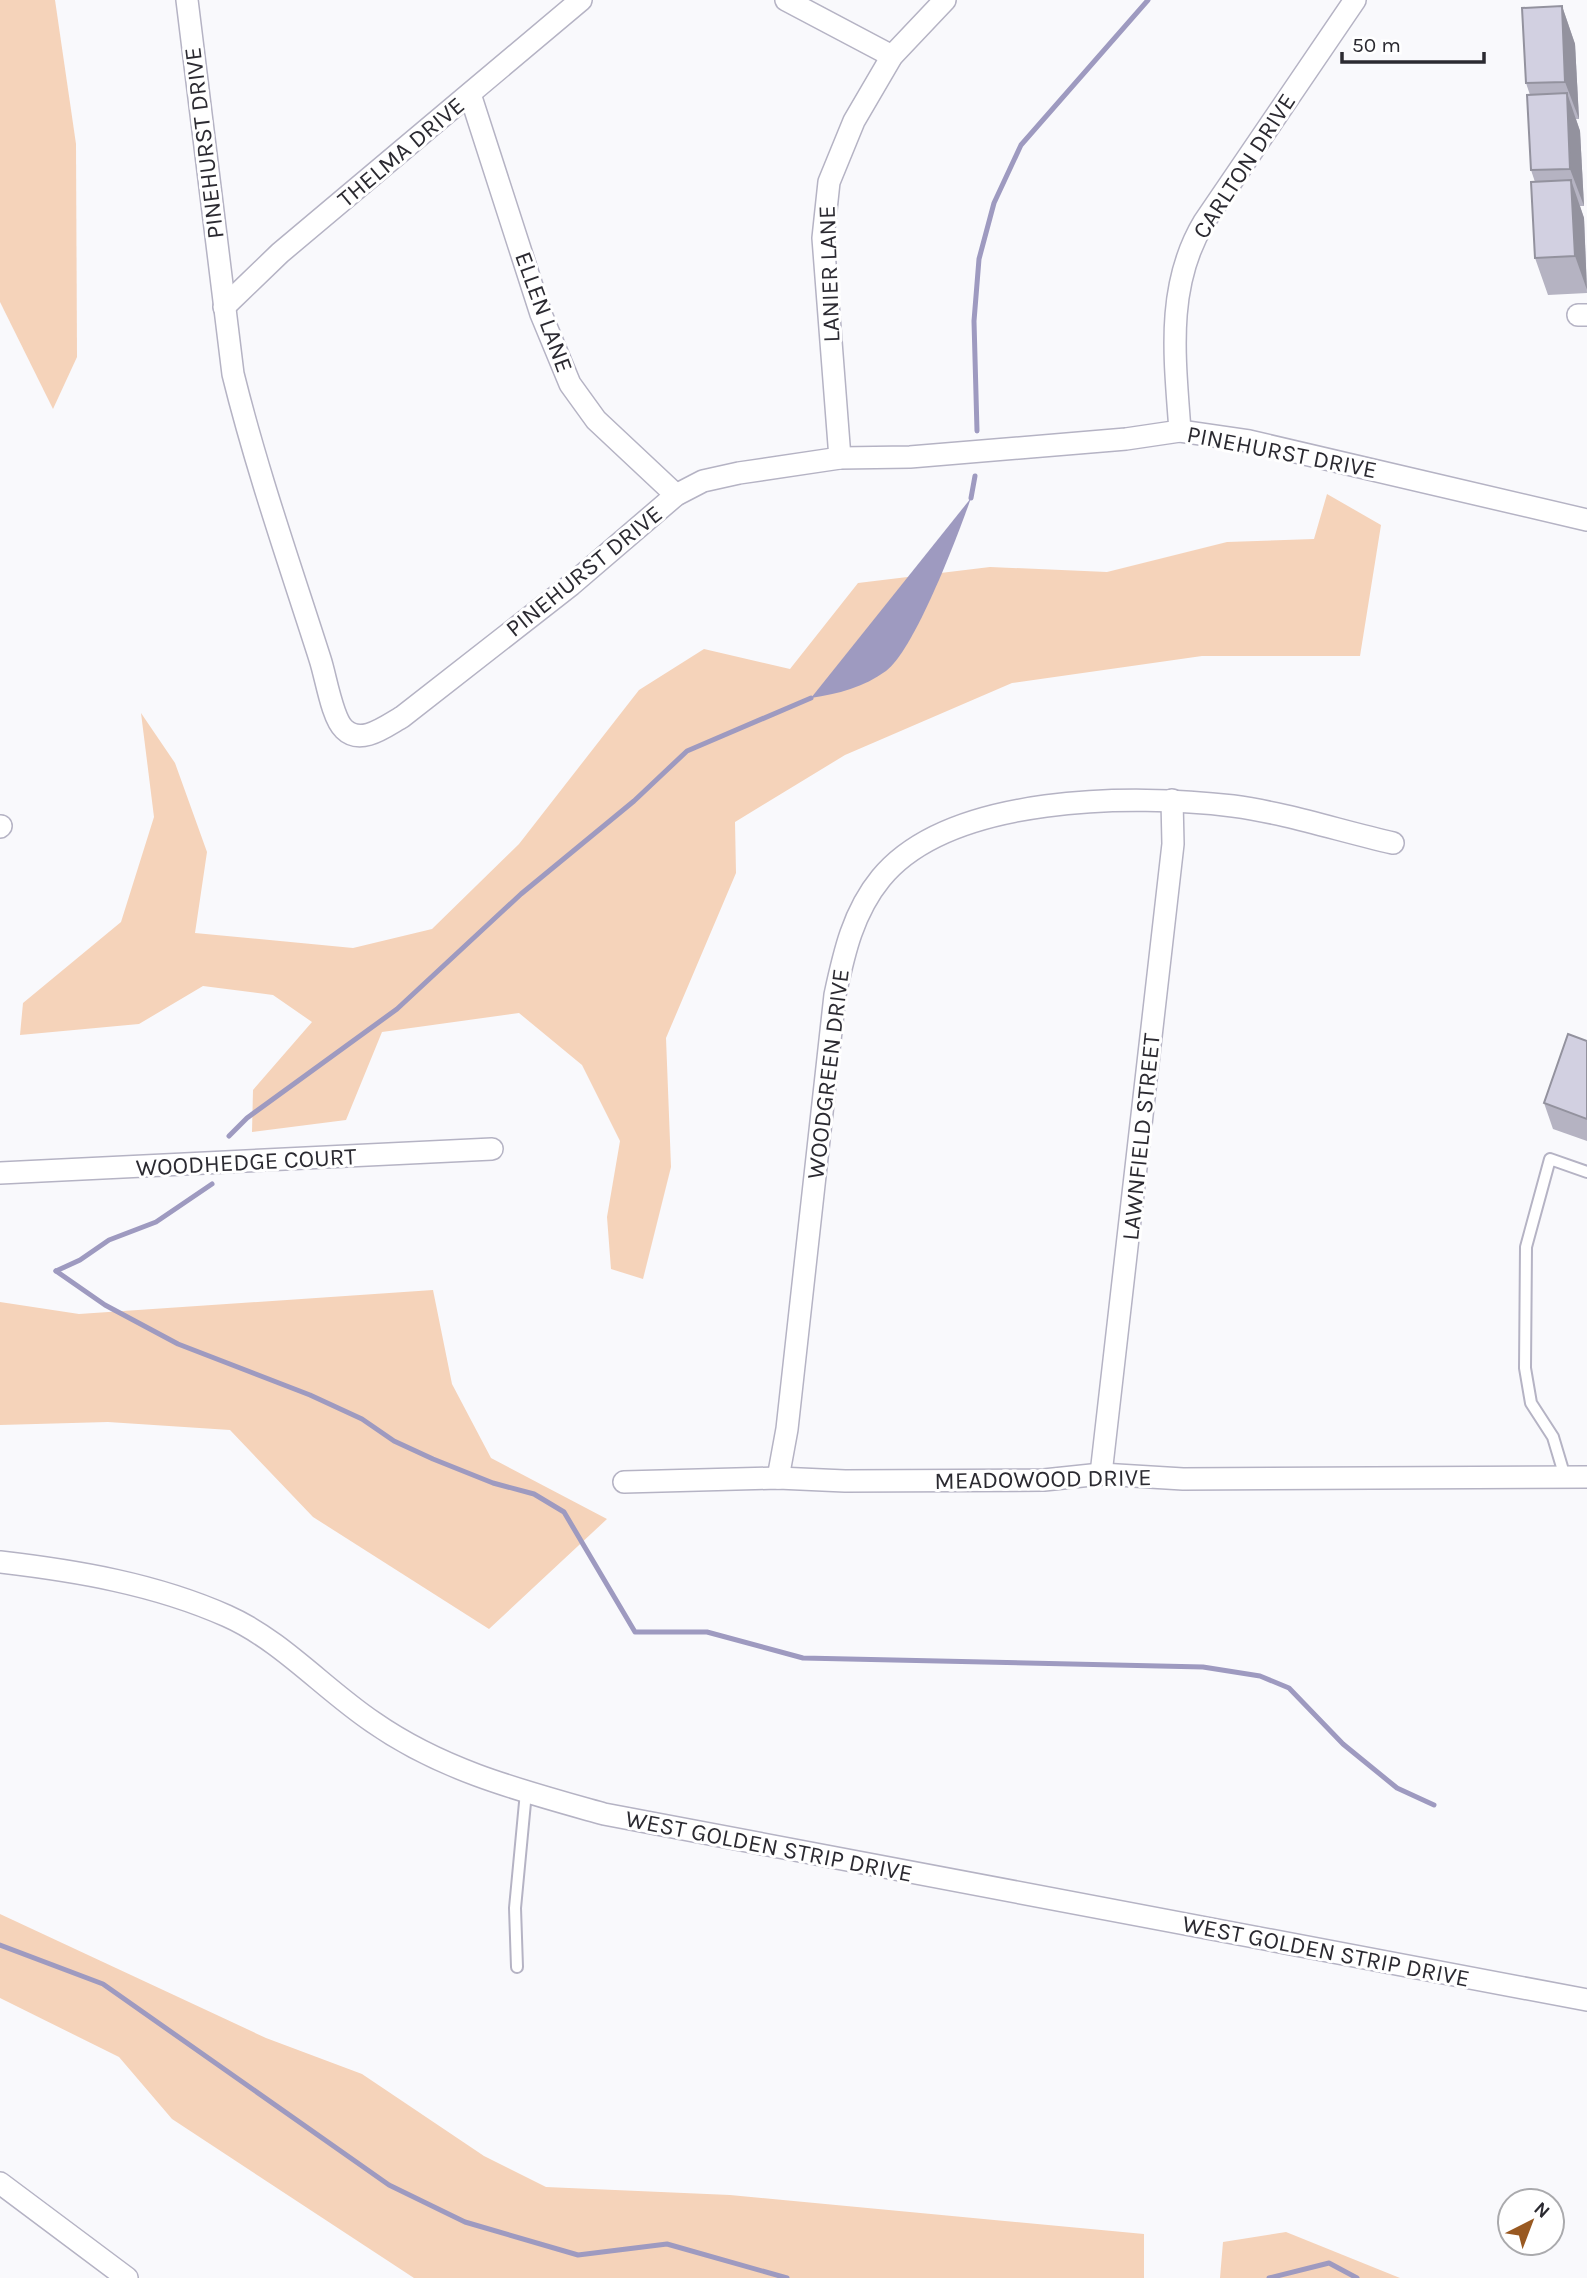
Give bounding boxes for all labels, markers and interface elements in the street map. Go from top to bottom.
scale bar [1342,21,1484,65]
text: 50 m [1352,33,1401,57]
street label: PINEHURST DRIVE [178,46,230,240]
street label: CARLTON DRIVE [1187,88,1301,244]
street label: THELMA DRIVE [332,91,470,213]
street label: LANIER LANE [813,205,845,343]
street label: ELLEN LANE [509,248,579,376]
street label: PINEHURST DRIVE [1185,420,1379,484]
street label: PINEHURST DRIVE [500,499,668,643]
street label: WOODGREEN DRIVE [801,967,855,1181]
street label: LAWNFIELD STREET [1116,1032,1166,1242]
street label: WOODHEDGE COURT [135,1142,357,1182]
street label: MEADOWOOD DRIVE [934,1463,1152,1495]
street label: WEST GOLDEN STRIP DRIVE [623,1804,915,1888]
street label: WEST GOLDEN STRIP DRIVE [1180,1909,1472,1993]
north arrow [1496,2187,1566,2257]
text: N [1529,2197,1554,2223]

